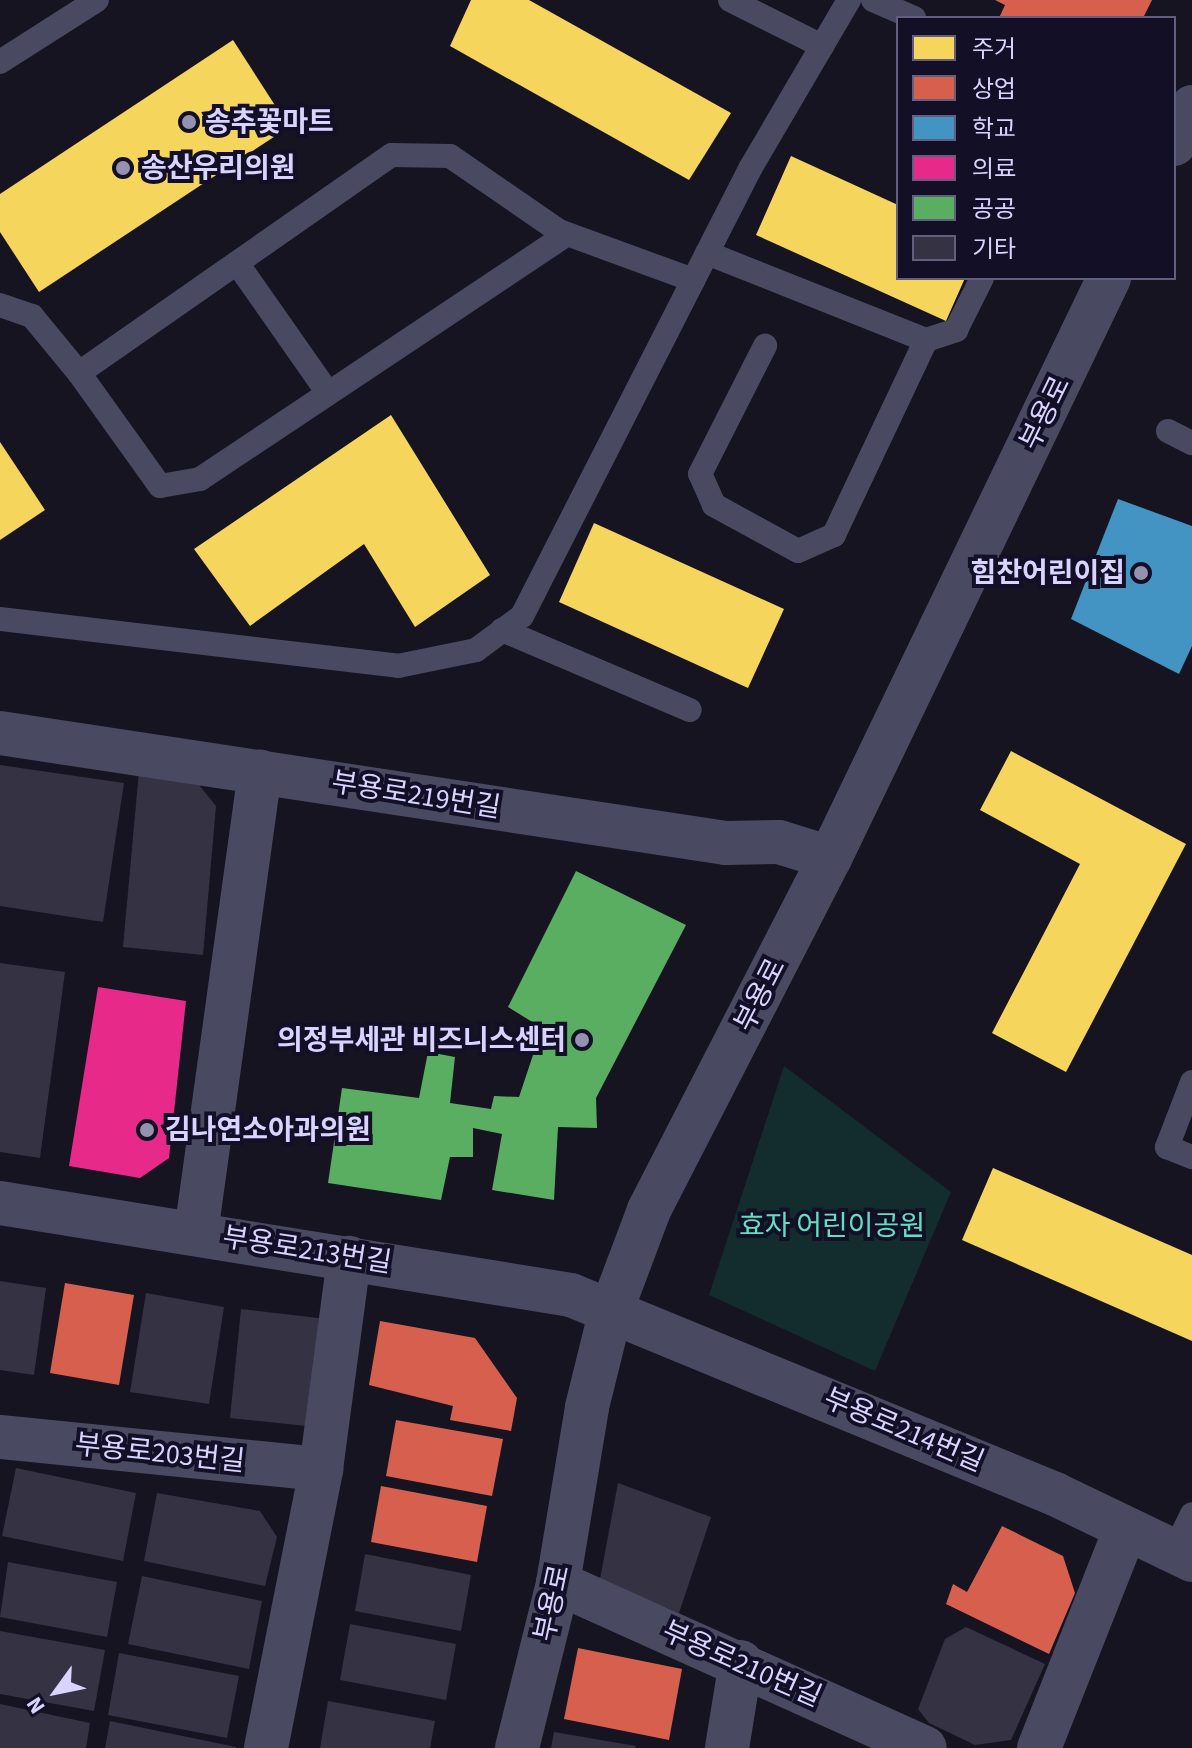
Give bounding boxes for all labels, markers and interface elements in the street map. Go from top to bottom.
legend [896,16,1176,280]
text: 주거 [972,32,1016,67]
text: 상업 [972,72,1016,107]
place label: 송추꽃마트 [205,105,334,139]
text: 학교 [972,112,1016,147]
marker: 송추꽃마트 [180,113,198,131]
place label: 송산우리의원 [141,151,296,185]
text: 의료 [972,152,1016,187]
marker: 송산우리의원 [112,157,134,179]
text: 공공 [972,192,1016,227]
text: 기타 [972,232,1016,267]
street label: 부용로 [1013,371,1077,455]
place label: 힘찬어린이집 [970,556,1125,590]
marker: 힘찬어린이집 [1132,564,1150,582]
street label: 부용로219번길 [329,765,503,825]
street label: 부용로 [727,953,793,1037]
place label: 의정부세관 비즈니스센터 [277,1023,566,1057]
marker: 의정부세관 비즈니스센터 [573,1031,591,1049]
place label: 김나연소아과의원 [165,1113,371,1147]
marker: 김나연소아과의원 [136,1119,158,1141]
park label: 효자 어린이공원 [739,1209,925,1243]
street label: 부용로213번길 [220,1220,394,1280]
street label: 부용로214번길 [819,1381,989,1479]
street label: 부용로203번길 [73,1427,247,1479]
street label: 부용로 [528,1562,576,1644]
street label: 부용로210번길 [657,1614,827,1714]
north arrow [16,1652,96,1732]
text: N [18,1690,53,1720]

